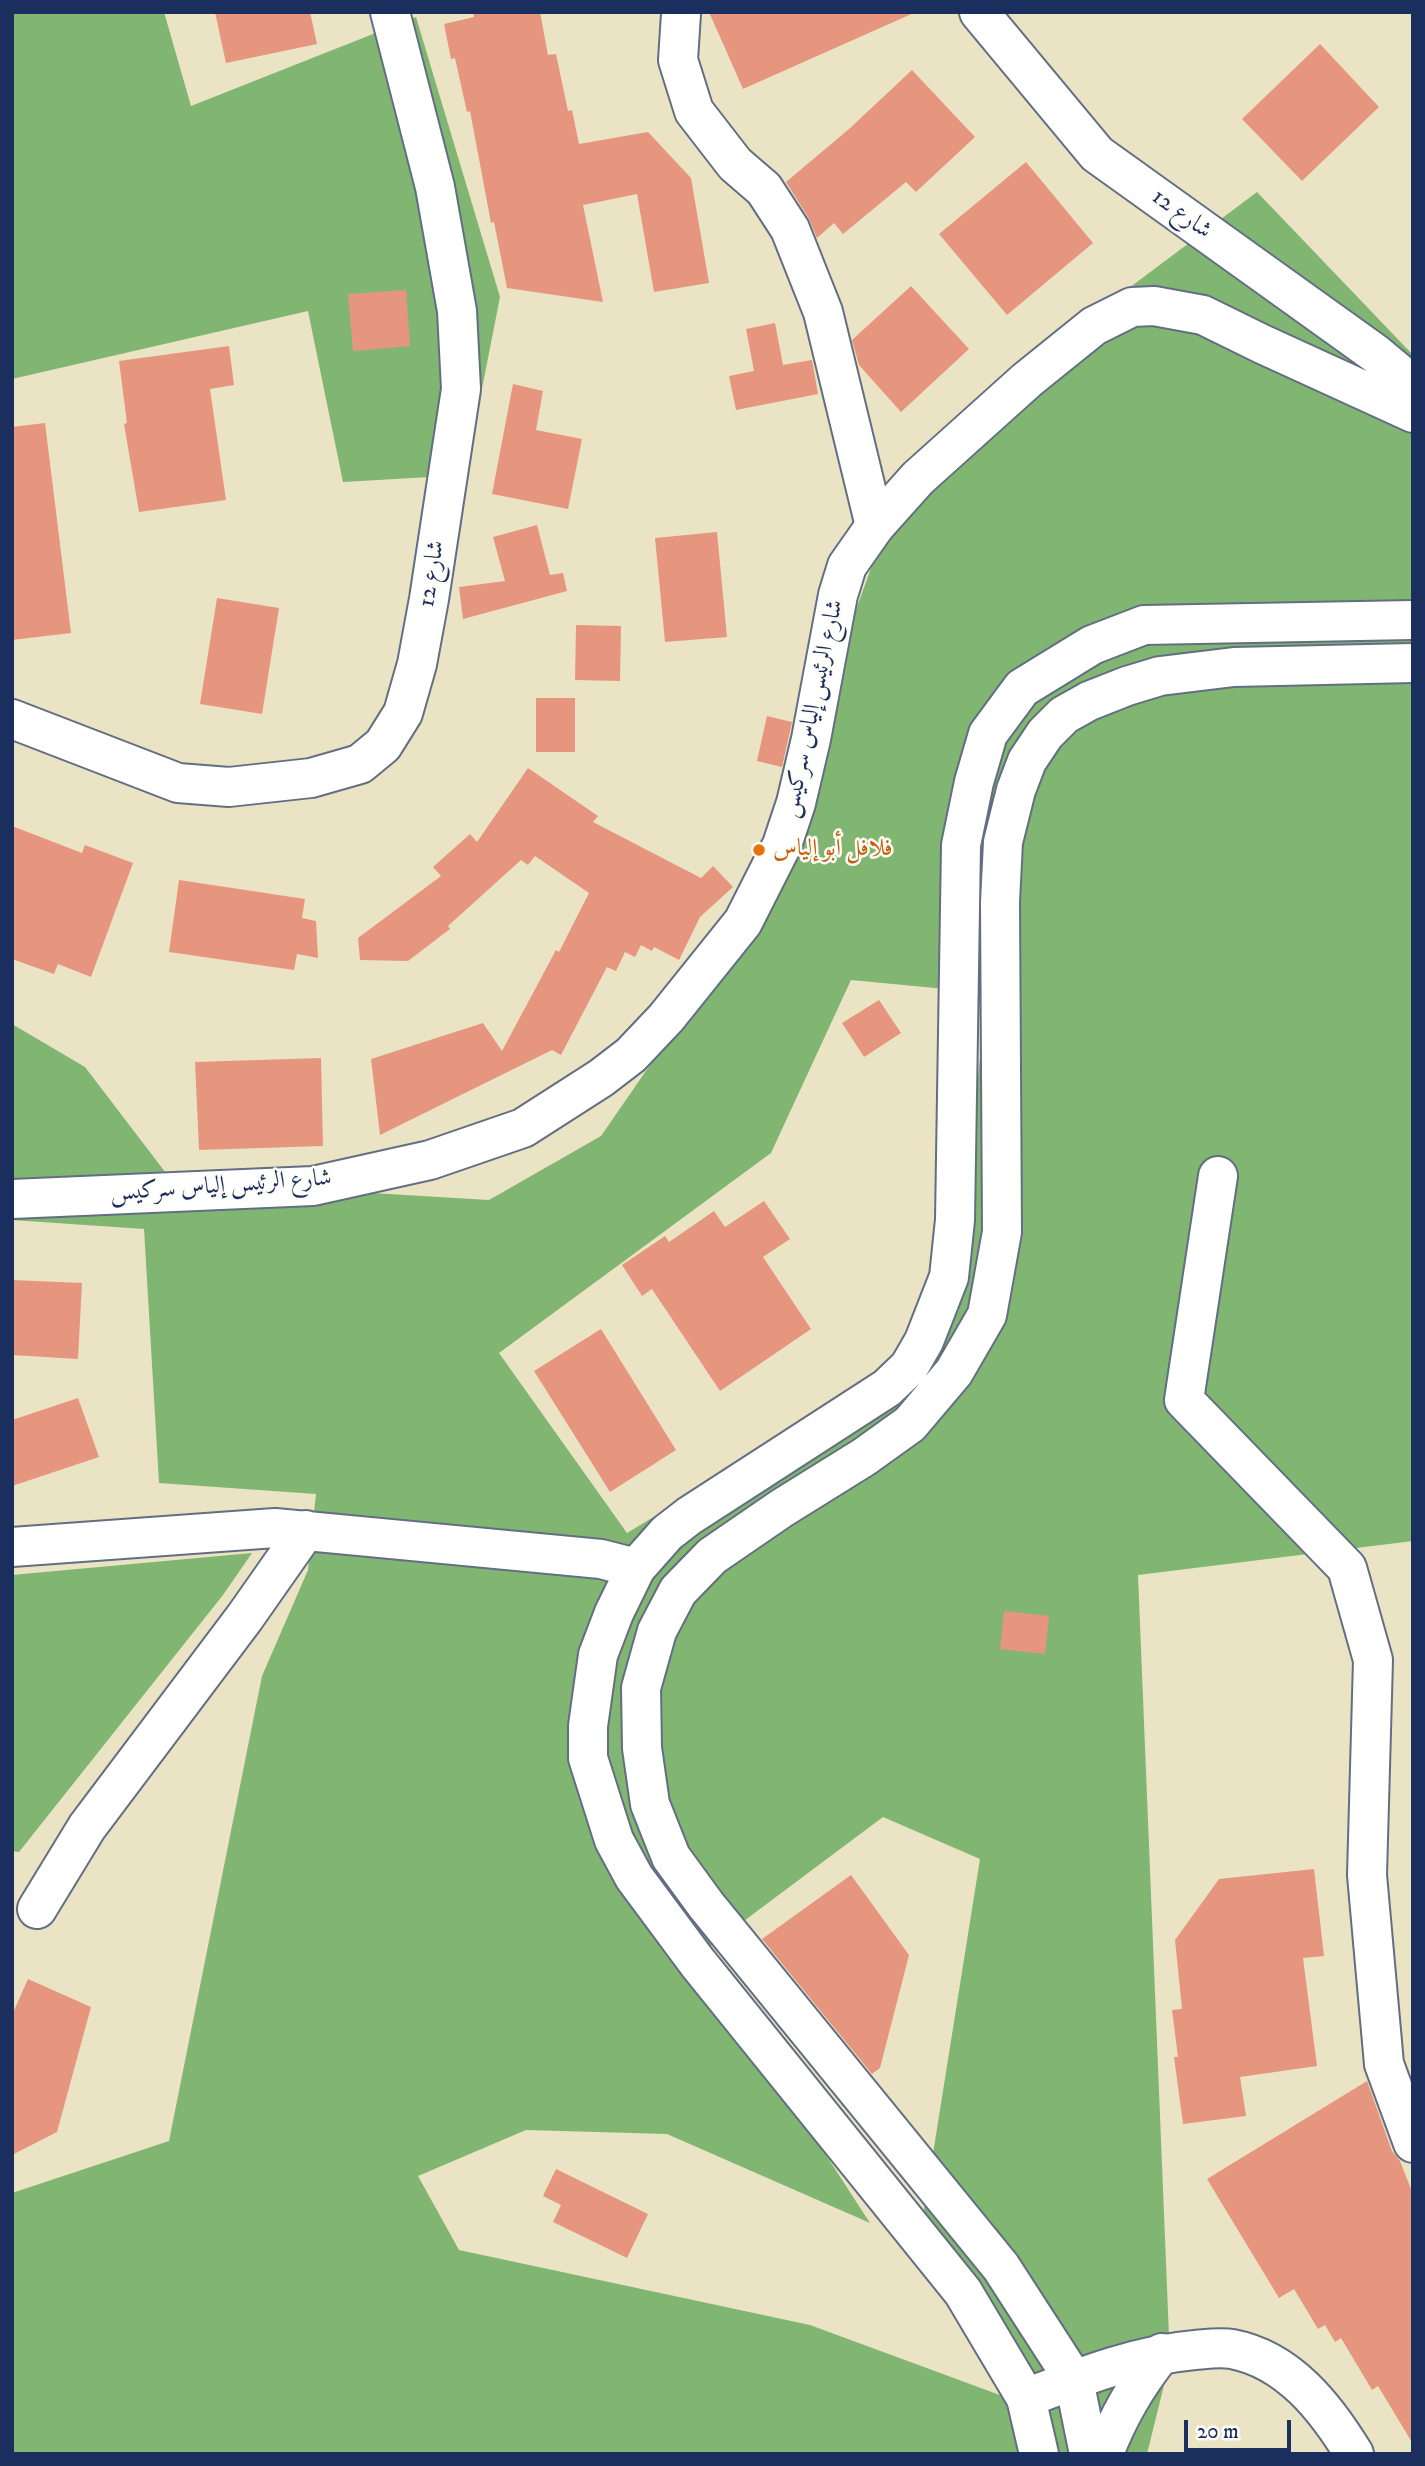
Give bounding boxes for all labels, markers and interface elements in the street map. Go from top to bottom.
street label: شارع 12 [1145,184,1217,246]
street label: شارع 12 [414,538,452,610]
street label: شارع الرئيس إلياس سركيس [777,597,851,821]
place label: فلافل أبو إلياس [773,836,893,864]
marker: فلافل أبو إلياس [751,842,767,858]
street label: شارع الرئيس إلياس سركيس [109,1165,333,1209]
scale bar [1187,2406,1294,2450]
text: 20 m [1197,2419,1239,2445]

